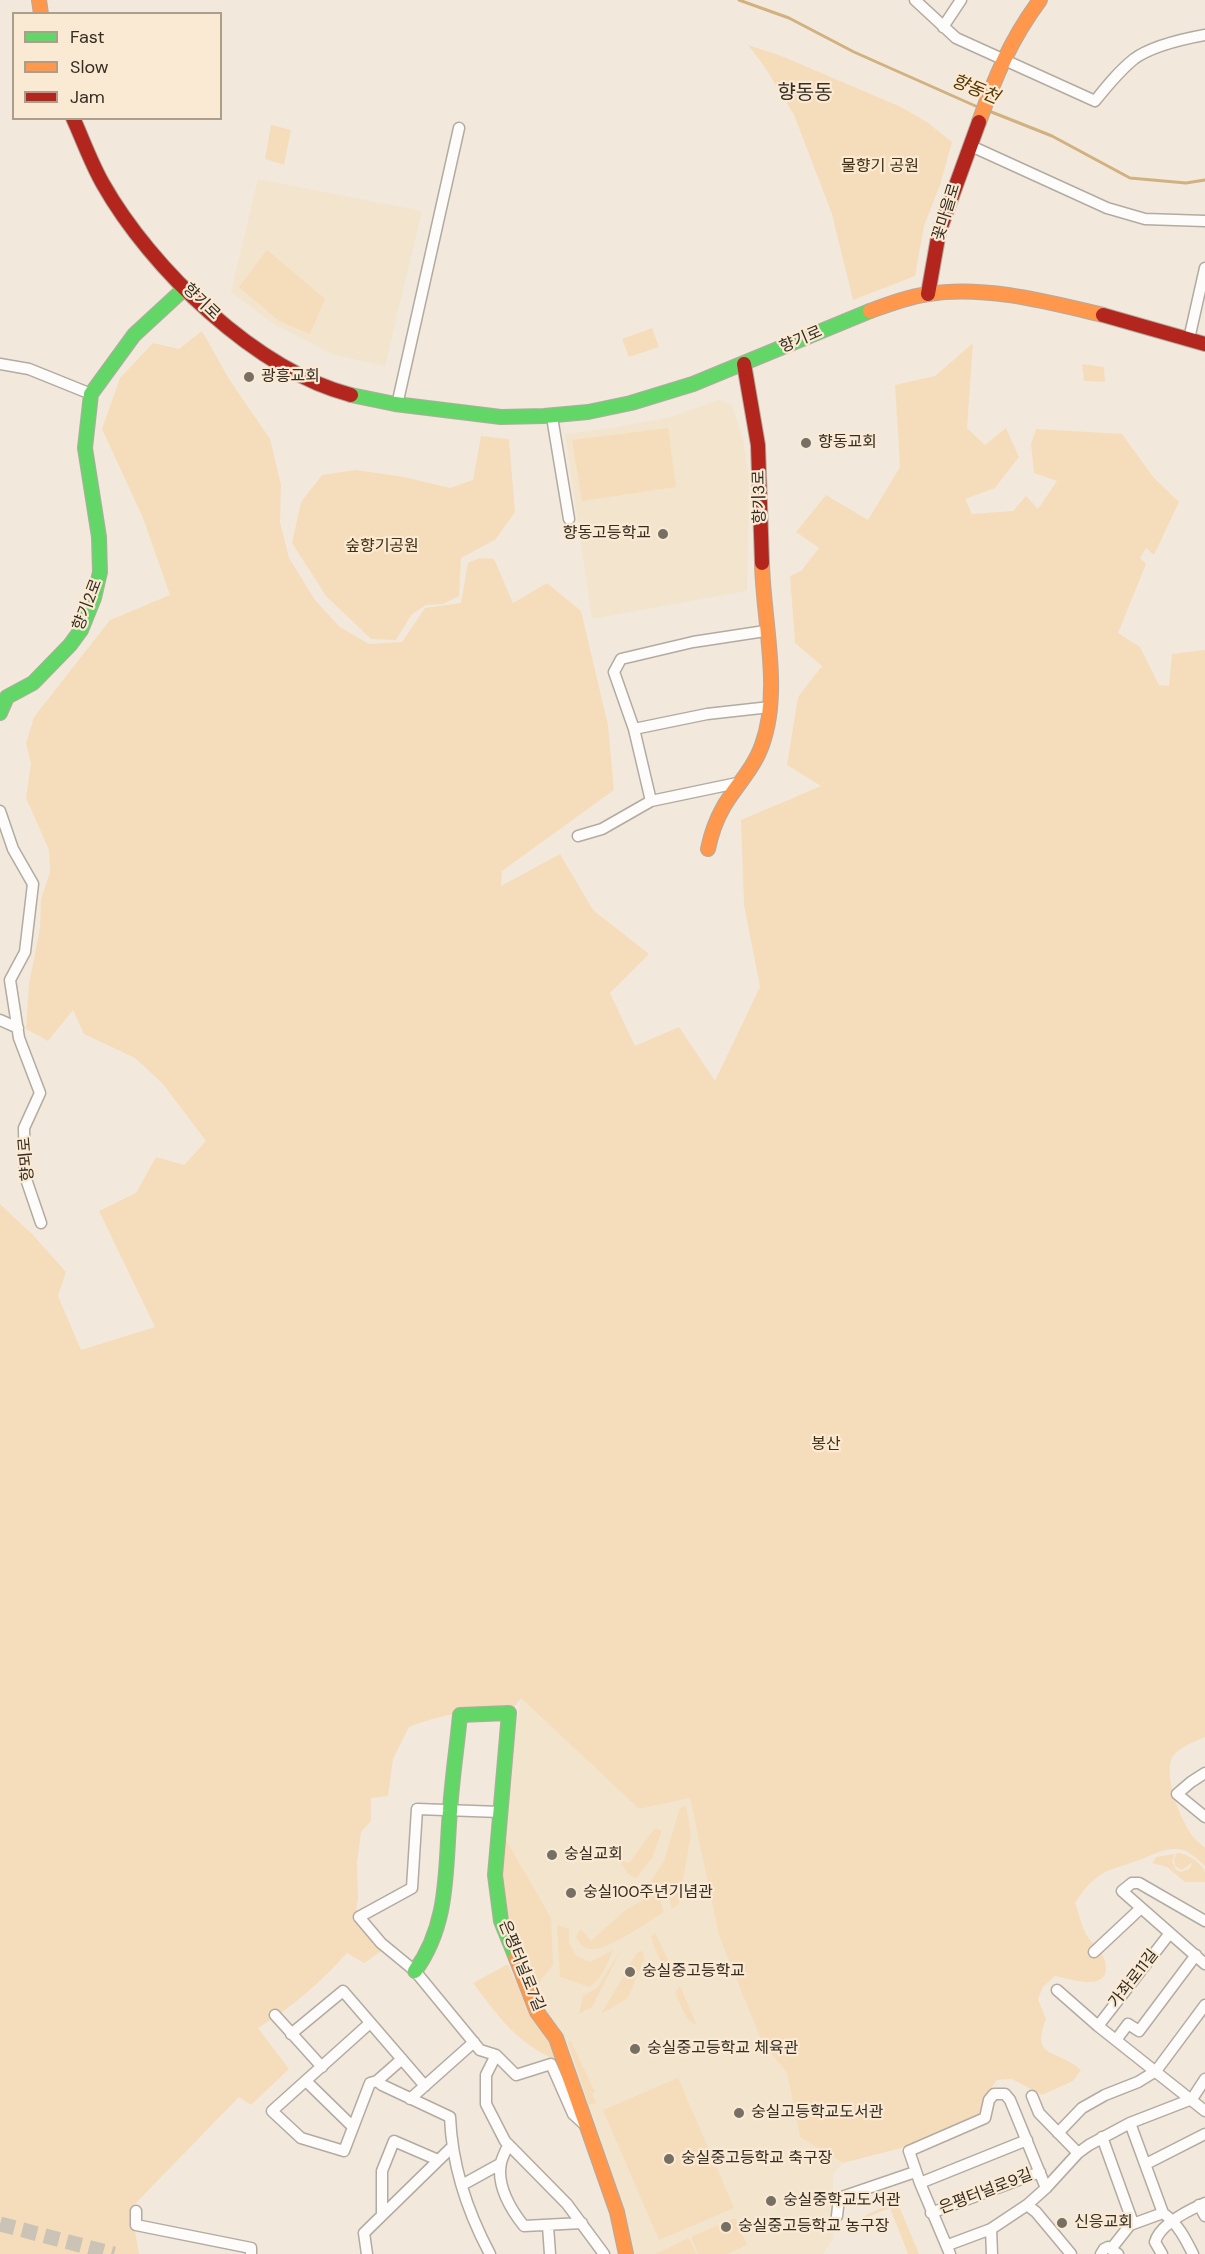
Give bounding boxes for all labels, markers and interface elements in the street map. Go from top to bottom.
legend [12,12,222,120]
text: Fast [70,25,105,49]
text: Slow [70,55,109,79]
water label: 향동천 [948,71,1002,109]
district label: 향동동 [777,82,833,106]
text: Jam [70,85,105,109]
park label: 물향기 공원 [841,157,919,177]
street label: 꽃마을로 [929,181,965,243]
street label: 향기로 [178,280,224,324]
street label: 향기로 [777,323,825,357]
place label: 광흥교회 [261,367,320,387]
marker: 광흥교회 [242,370,256,384]
place label: 향동교회 [818,433,877,453]
marker: 향동교회 [799,436,813,450]
street label: 향기3로 [750,470,770,524]
place label: 향동고등학교 [563,524,651,544]
marker: 향동고등학교 [656,527,670,541]
park label: 숲향기공원 [345,537,419,557]
street label: 향기2로 [69,577,107,633]
street label: 향뫼로 [16,1136,38,1182]
park label: 봉산 [811,1435,841,1455]
place label: 숭실교회 [564,1845,623,1865]
marker: 숭실교회 [545,1848,559,1862]
place label: 숭실100주년기념관 [583,1883,713,1903]
marker: 숭실100주년기념관 [564,1886,578,1900]
street label: 은평터널로7길 [494,1917,548,2015]
street label: 가좌로11길 [1105,1946,1163,2012]
place label: 숭실중고등학교 [642,1962,745,1982]
marker: 숭실중고등학교 [623,1965,637,1979]
place label: 숭실중고등학교 체육관 [647,2039,798,2059]
marker: 숭실중고등학교 체육관 [628,2042,642,2056]
place label: 숭실고등학교도서관 [751,2103,883,2123]
marker: 숭실고등학교도서관 [732,2106,746,2120]
place label: 숭실중고등학교 축구장 [681,2149,832,2169]
marker: 숭실중고등학교 축구장 [662,2152,676,2166]
street label: 은평터널로9길 [937,2165,1035,2219]
place label: 숭실중학교도서관 [783,2191,901,2211]
marker: 숭실중학교도서관 [764,2194,778,2208]
place label: 신응교회 [1074,2213,1133,2233]
marker: 신응교회 [1055,2216,1069,2230]
place label: 숭실중고등학교 농구장 [738,2217,889,2237]
marker: 숭실중고등학교 농구장 [719,2220,733,2234]

